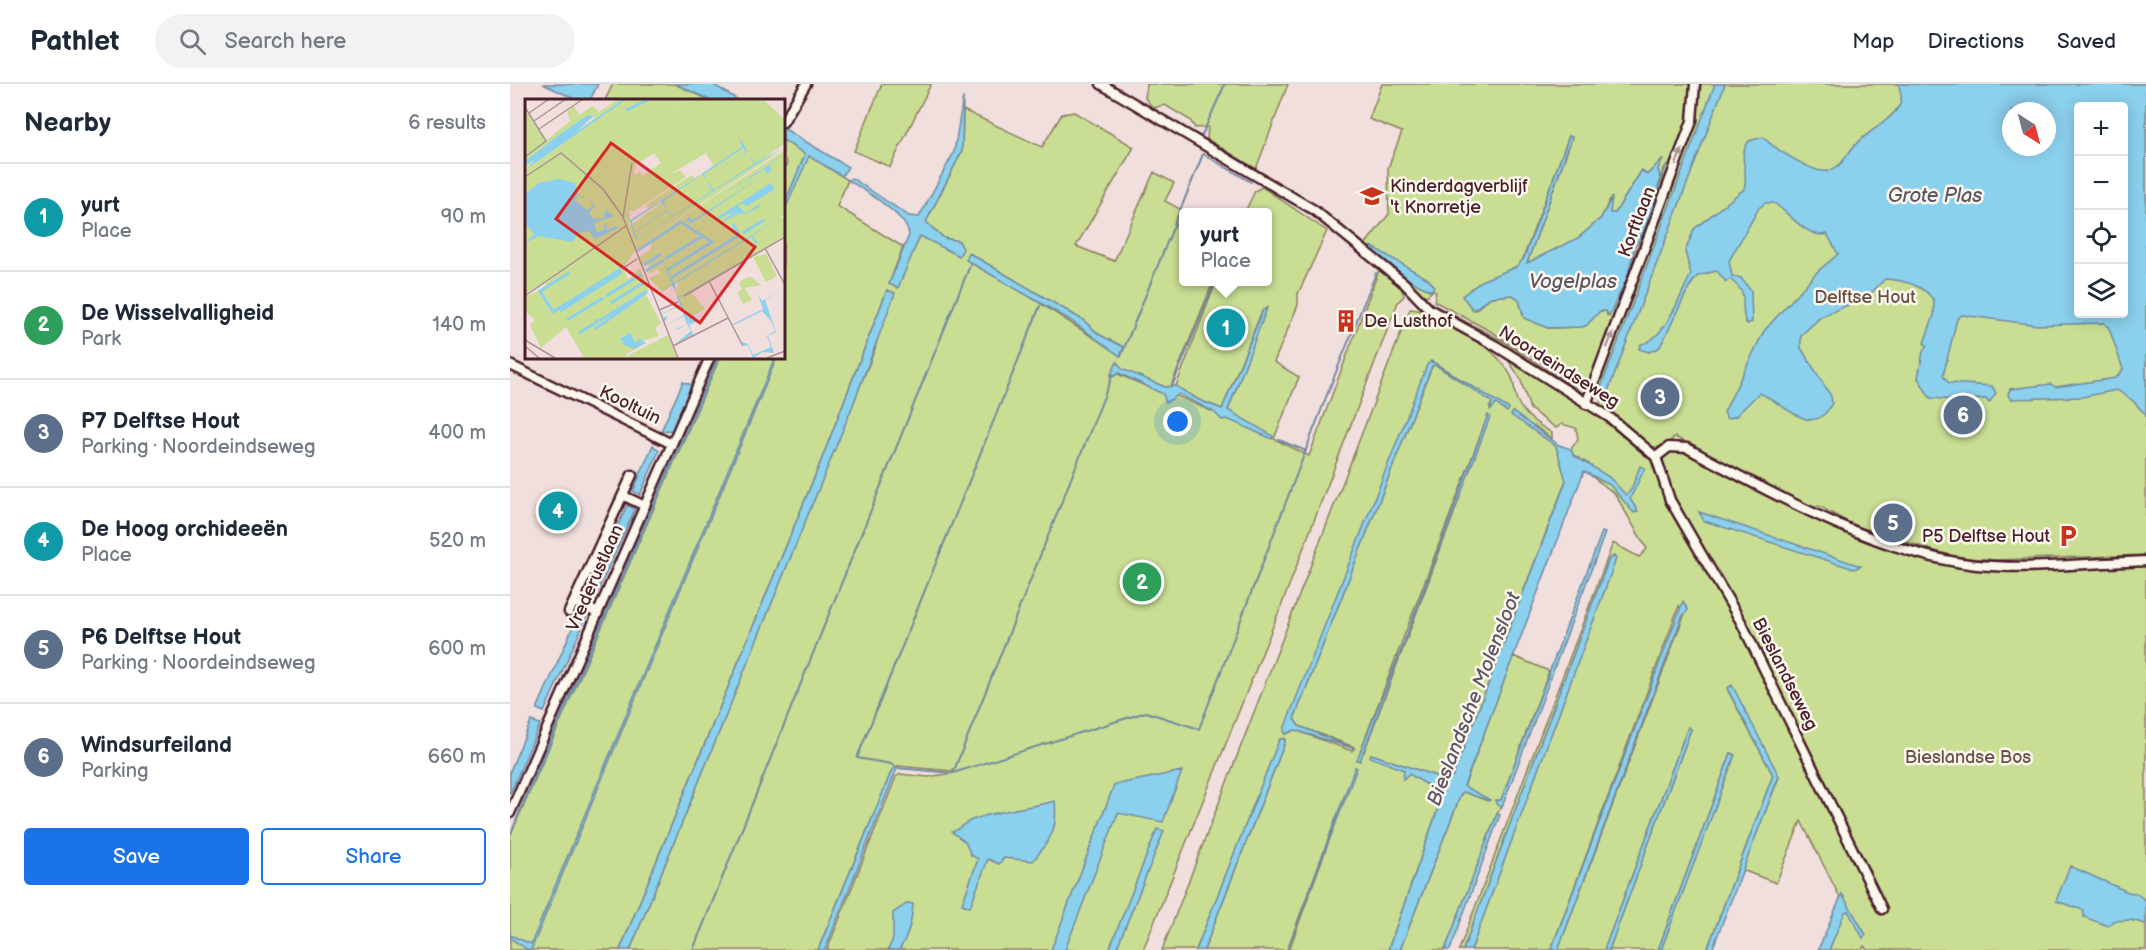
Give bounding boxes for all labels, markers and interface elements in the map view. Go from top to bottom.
search box [155,14,575,68]
text: Pathlet [30,25,119,58]
icon: search [176,25,209,58]
text: Search here [224,28,346,55]
text: Map [1852,29,1895,54]
text: Directions [1928,29,2024,54]
text: Saved [2057,29,2116,54]
inset map [525,99,784,358]
north arrow [2002,102,2056,156]
map controls [2074,102,2128,318]
button: + [2074,102,2128,156]
text: Nearby [24,108,111,139]
text: 6 results [408,111,486,135]
one-way arrow [1675,148,1684,166]
button: − [2074,156,2128,210]
place label: Kinderdagverblijf 't Knorretje [1390,176,1528,218]
school or university icon: Kinderdagverblijf 't Knorretje [1359,183,1385,209]
street label: Korftlaan [1614,184,1660,260]
water label: Grote Plas [1888,184,1982,208]
text: yurt [81,192,120,219]
text: 1 [39,205,48,229]
text: 90 m [441,205,486,229]
popup [1179,208,1272,286]
button: locate [2074,210,2128,264]
text: Place [81,219,132,243]
text: yurt [1200,222,1239,249]
text: Place [1200,249,1251,273]
button: layers [2074,264,2128,318]
water label: Vogelplas [1529,270,1617,294]
park label: Delftse Hout [1814,287,1916,308]
text: De Wisselvalligheid [81,300,274,327]
pin: 1 [1206,306,1246,350]
building icon: De Lusthof [1333,308,1359,334]
place label: De Lusthof [1364,311,1453,332]
text: 2 [38,313,49,337]
text: 140 m [432,313,486,337]
street label: Noordeindseweg [1495,321,1623,413]
text: Park [81,327,121,351]
one-way arrow [1606,331,1616,349]
pin: 3 [1640,374,1680,420]
street label: Kooltuin [596,381,664,429]
pin: 6 [1944,392,1982,438]
your location [1163,407,1192,436]
text: P7 Delftse Hout [81,408,240,435]
text: 3 [38,421,49,445]
text: 400 m [428,421,486,445]
text: Parking · Noordeindseweg [81,435,315,459]
pin: 4 [538,488,578,534]
pin: 5 [1874,500,1912,546]
text: De Hoog orchideeën [81,516,288,543]
street label: Vrederustlaan [562,522,628,634]
parking icon: P5 Delftse Hout [2055,523,2081,549]
place label: P5 Delftse Hout [1922,526,2050,547]
text: 4 [38,529,49,553]
text: 520 m [429,529,486,553]
text: Place [81,543,132,567]
pin: 2 [1122,560,1162,604]
water label: Bieslandsche Molensloot [1422,588,1526,809]
street label: Bieslandseweg [1748,614,1822,734]
text: P6 Delftse Hout [81,624,241,651]
text: 5 [38,637,49,661]
text: 600 m [428,637,486,661]
text: Parking · Noordeindseweg [81,651,315,675]
text: Windsurfeiland [81,732,232,759]
text: 6 [37,745,50,769]
text: 660 m [428,745,486,769]
park label: Bieslandse Bos [1905,747,2031,768]
text: Parking [81,759,149,783]
button: Save [24,828,249,885]
button: Share [261,828,486,885]

